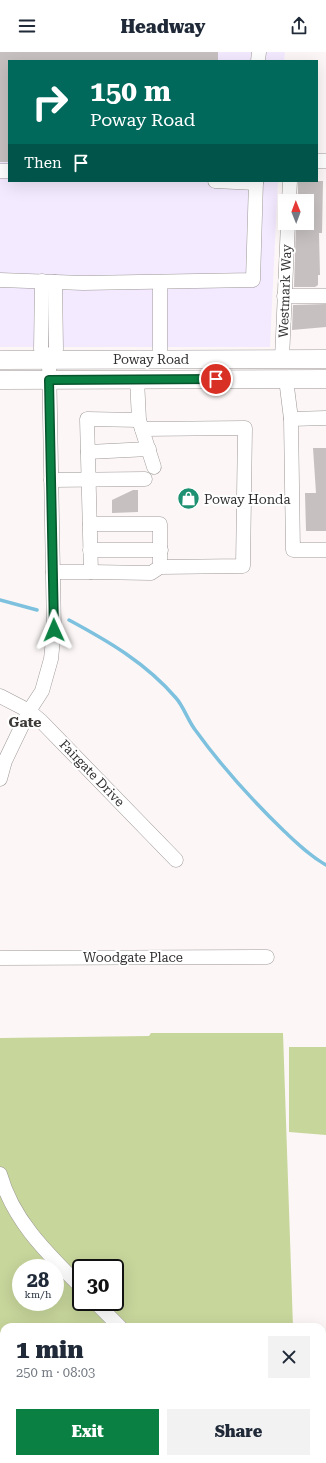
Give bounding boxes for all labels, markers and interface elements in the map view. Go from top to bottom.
icon: menu [16,15,38,37]
icon: share [288,15,310,37]
text: Headway [120,16,206,37]
text: 150 m [90,75,171,108]
icon: right [24,76,76,128]
text: Poway Road [90,109,195,130]
icon: arrive [70,152,92,174]
text: Then [24,154,62,172]
north arrow [278,194,314,230]
map controls [278,194,314,230]
street label: Westmark Way [276,244,294,338]
street label: Poway Road [113,352,190,367]
pin [199,362,233,396]
icon: arrive [205,368,227,390]
shop icon: Poway Honda [175,486,201,512]
place label: Poway Honda [204,492,291,507]
position arrow [33,609,75,651]
district label: Gate [9,714,41,730]
street label: Fairgate Drive [56,737,128,809]
street label: Woodgate Place [83,950,183,965]
speed limit sign: 30 [72,1259,124,1311]
text: 28 [27,1268,49,1292]
text: km/h [25,1289,51,1300]
text: 1 min [16,1336,83,1364]
button: close [268,1336,310,1378]
text: 250 m · 08:03 [16,1365,95,1380]
button: Exit [16,1409,159,1455]
button: Share [167,1409,310,1455]

